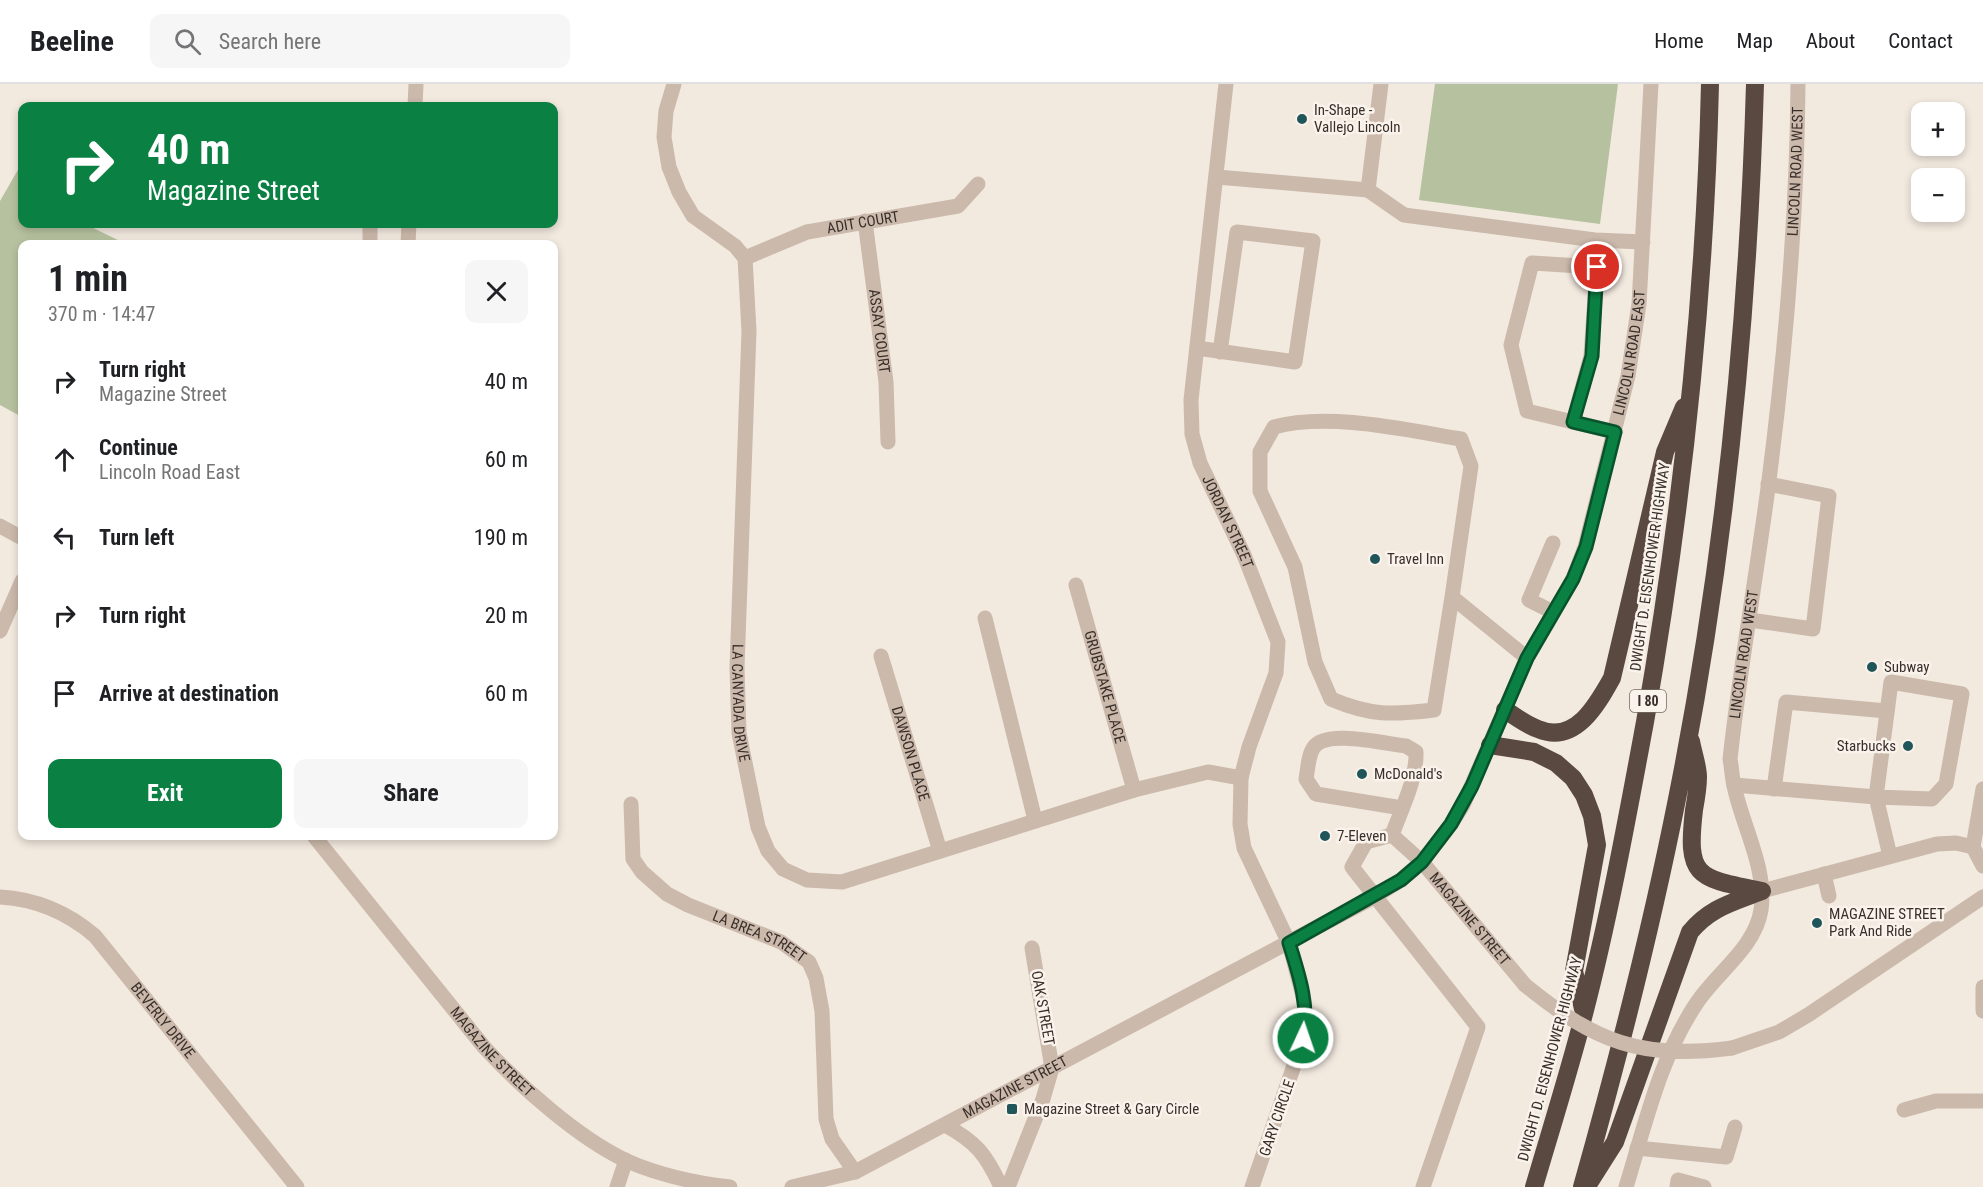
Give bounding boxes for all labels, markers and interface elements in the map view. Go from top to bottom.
search box [150,14,570,68]
text: Beeline [30,25,114,58]
icon: search [171,25,204,58]
text: Search here [219,29,321,54]
text: Home [1654,29,1704,53]
text: Map [1737,29,1773,53]
text: About [1806,29,1855,53]
text: Contact [1888,29,1953,53]
place label: In-Shape - Vallejo Lincoln [1314,101,1401,136]
map controls [1911,102,1965,222]
button: + [1911,102,1965,156]
street label: LINCOLN ROAD WEST [1784,106,1807,237]
marker: In-Shape - Vallejo Lincoln [1295,112,1309,126]
text: 40 m [147,125,230,174]
icon: right [48,126,126,204]
button: − [1911,168,1965,222]
text: Magazine Street [147,175,320,207]
street label: ADIT COURT [825,207,901,237]
pin [1571,241,1622,292]
icon: arrive [1580,250,1613,283]
text: 1 min [48,258,128,300]
button: close [465,260,528,323]
street label: ASSAY COURT [865,288,894,374]
street label: LINCOLN ROAD EAST [1609,289,1649,417]
text: 370 m · 14:47 [48,302,155,326]
text: Turn right [99,357,186,382]
icon: right [48,365,81,398]
text: 40 m [485,369,528,394]
text: Magazine Street [99,382,227,406]
text: Continue [99,435,178,460]
icon: ahead [48,443,81,476]
text: 60 m [485,447,528,472]
text: Lincoln Road East [99,460,240,484]
street label: DWIGHT D. EISENHOWER HIGHWAY [1626,461,1674,672]
street label: JORDAN STREET [1198,472,1257,571]
icon: left [48,521,81,554]
text: Turn left [99,525,174,550]
text: 190 m [474,525,528,550]
place label: Travel Inn [1387,550,1444,568]
marker: Travel Inn [1368,552,1382,566]
street label: LINCOLN ROAD WEST [1726,589,1762,720]
icon: right [48,599,81,632]
text: Turn right [99,603,186,628]
text: 20 m [485,603,528,628]
street label: GRUBSTAKE PLACE [1080,629,1129,745]
street label: LA CANYADA DRIVE [728,644,754,763]
place label: Subway [1884,658,1930,676]
marker: Subway [1865,660,1879,674]
icon: arrive [48,677,81,710]
text: Arrive at destination [99,681,279,706]
text: 60 m [485,681,528,706]
road number: I 80 [1630,690,1666,712]
street label: DAWSON PLACE [888,704,933,803]
place label: Starbucks [1837,737,1896,755]
marker: Starbucks [1901,739,1915,753]
button: Exit [48,759,282,828]
button: Share [294,759,528,828]
place label: McDonald's [1374,765,1443,783]
marker: McDonald's [1355,767,1369,781]
place label: 7-Eleven [1337,827,1387,845]
marker: 7-Eleven [1318,829,1332,843]
street label: MAGAZINE STREET [1426,869,1514,969]
place label: MAGAZINE STREET Park And Ride [1829,905,1945,940]
street label: LA BREA STREET [710,907,810,966]
marker: MAGAZINE STREET Park And Ride [1810,916,1824,930]
street label: DWIGHT D. EISENHOWER HIGHWAY [1514,955,1586,1163]
street label: OAK STREET [1028,969,1058,1047]
street label: BEVERLY DRIVE [127,979,199,1062]
street label: MAGAZINE STREET [446,1003,538,1101]
position arrow [1271,1006,1335,1070]
street label: MAGAZINE STREET [960,1052,1071,1122]
street label: GARY CIRCLE [1256,1077,1298,1159]
place label: Magazine Street & Gary Circle [1024,1100,1199,1118]
marker: Magazine Street & Gary Circle [1005,1102,1019,1116]

